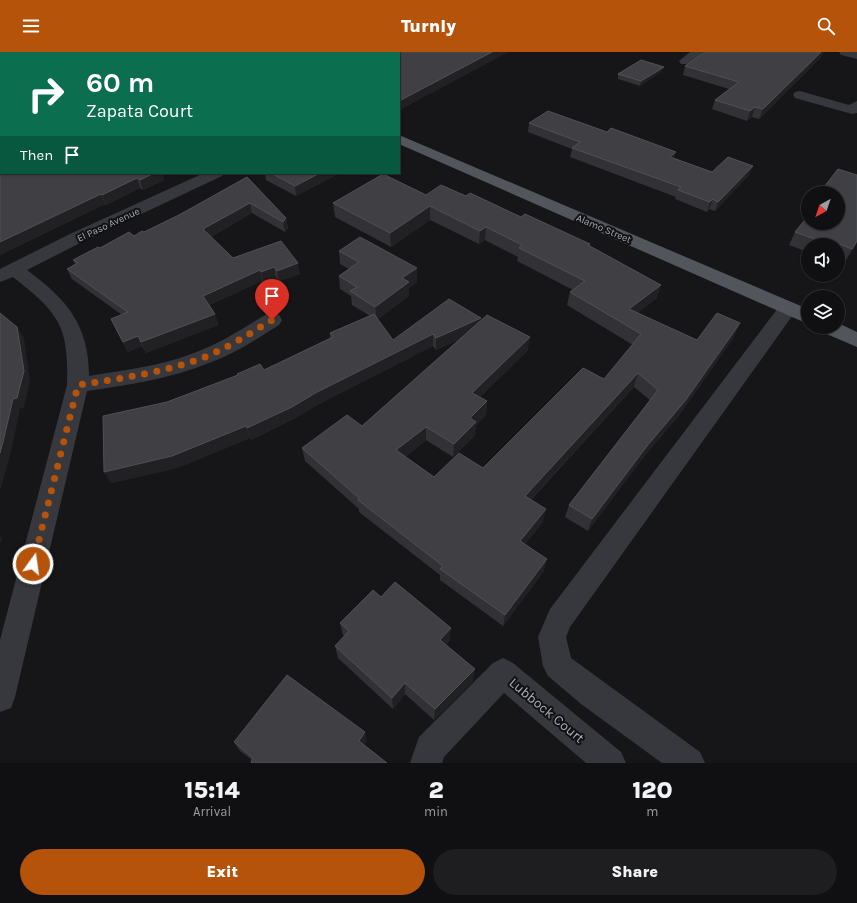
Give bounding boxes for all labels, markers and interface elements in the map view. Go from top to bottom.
icon: menu [20,15,42,37]
text: Turnly [401,15,456,37]
icon: search [815,15,837,37]
text: 60 m [86,66,154,99]
icon: right [20,68,72,120]
text: Zapata Court [86,100,193,122]
icon: arrive [61,144,83,166]
text: Then [20,146,53,164]
north arrow [801,186,845,230]
map controls [801,186,845,334]
street label: El Paso Avenue [75,205,142,245]
street label: Alamo Street [574,212,633,246]
button: sound [801,238,845,282]
pin [255,279,289,320]
icon: arrive [261,285,283,307]
button: layers [801,290,845,334]
position arrow [12,543,54,585]
street label: Lubbock Court [506,674,588,747]
text: 15:14 [184,776,240,804]
text: 2 [428,776,444,804]
text: 120 [632,776,673,804]
text: Arrival [193,804,231,819]
text: min [424,804,448,819]
text: m [646,804,659,819]
button: Exit [20,849,425,895]
button: Share [433,849,837,895]

